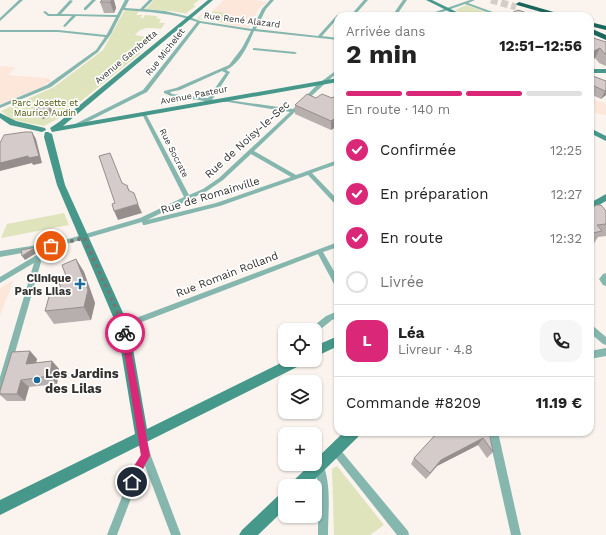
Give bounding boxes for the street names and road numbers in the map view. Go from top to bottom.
street label: Rue René Alazard [203,10,281,30]
street label: Rue Michelet [143,26,187,78]
street label: Avenue Gambetta [93,28,159,86]
street label: Avenue Pasteur [159,84,229,106]
street label: Rue de Noisy-le-Sec [202,98,292,181]
street label: Rue Socrate [157,127,191,179]
street label: Rue de Romainville [159,174,261,217]
street label: Rue Romain Rolland [174,249,280,300]

